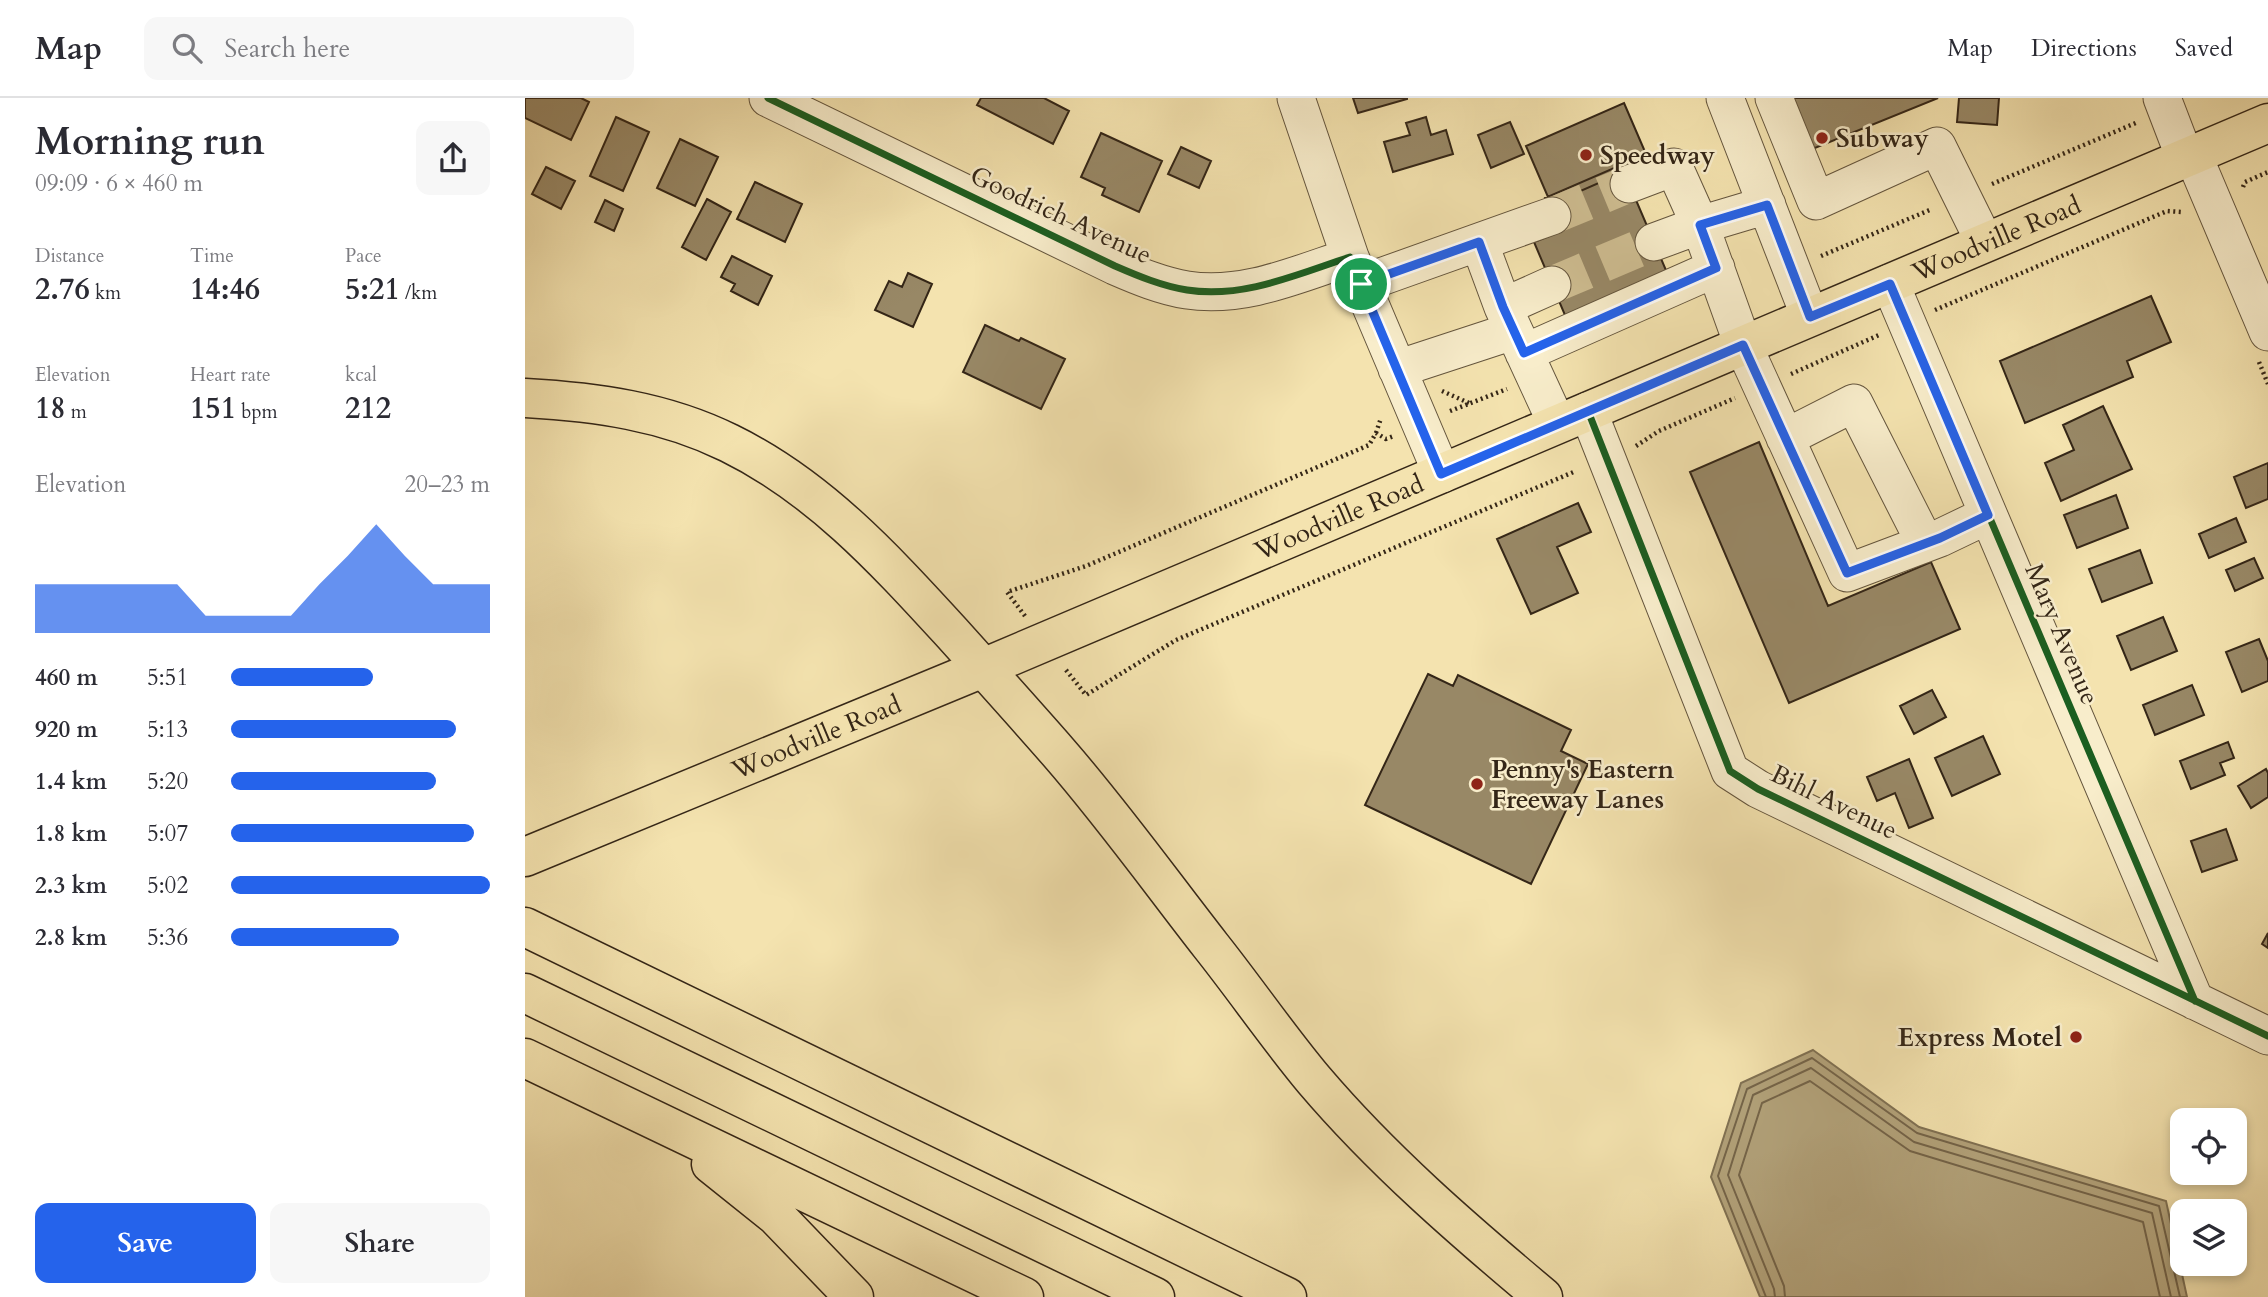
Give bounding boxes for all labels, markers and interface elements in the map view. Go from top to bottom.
search box [144,17,634,80]
text: Map [35,26,102,71]
icon: search [168,29,206,67]
text: Search here [224,31,350,66]
text: Map [1947,32,1993,65]
text: Directions [2031,32,2137,65]
text: Saved [2175,32,2233,65]
text: Morning run [35,116,265,168]
button: share [416,121,490,195]
place label: Subway [1836,121,1929,156]
marker: Subway [1814,130,1830,146]
place label: Speedway [1600,138,1715,173]
marker: Speedway [1578,147,1594,163]
street label: Goodrich Avenue [964,158,1158,272]
text: 09:09 · 6 × 460 m [35,168,203,199]
street label: Woodville Road [1905,187,2086,290]
text: Distance [35,243,104,269]
text: Time [190,243,234,269]
text: Pace [345,243,382,269]
pin [1331,254,1391,314]
icon: arrive [1342,265,1380,303]
text: 2.76 [35,269,90,310]
text: 14:46 [190,269,260,310]
text: 5:21 [345,269,400,310]
text: km [90,280,121,306]
text: /km [400,280,437,306]
text: Elevation [35,362,110,388]
text: Heart rate [190,362,271,388]
text: kcal [345,362,377,388]
text: 18 [35,388,66,429]
text: 151 [190,388,236,429]
text: 212 [345,388,391,429]
text: m [66,399,87,425]
text: bpm [236,399,278,425]
street label: Woodville Road [1248,466,1429,569]
text: Elevation [35,469,126,500]
text: 20–23 m [405,469,490,500]
street label: Mary Avenue [2017,558,2107,710]
text: 460 m [35,662,98,693]
text: 5:51 [147,662,188,693]
street label: Woodville Road [725,686,906,788]
text: 920 m [35,714,98,745]
text: 5:13 [147,714,188,745]
place label: Penny's Eastern Freeway Lanes [1491,752,1675,817]
street label: Bihl Avenue [1765,756,1903,848]
text: 1.4 km [35,766,107,797]
text: 5:20 [147,766,188,797]
marker: Penny's Eastern Freeway Lanes [1469,776,1485,792]
text: 1.8 km [35,818,107,849]
text: 5:07 [147,818,188,849]
text: 2.3 km [35,870,107,901]
text: 5:02 [147,870,188,901]
text: 2.8 km [35,922,107,953]
text: 5:36 [147,922,188,953]
place label: Express Motel [1898,1020,2062,1055]
marker: Express Motel [2068,1029,2084,1045]
map controls [2170,1108,2247,1276]
button: locate [2170,1108,2247,1185]
button: layers [2170,1199,2247,1276]
button: Save [35,1203,256,1283]
button: Share [270,1203,490,1283]

